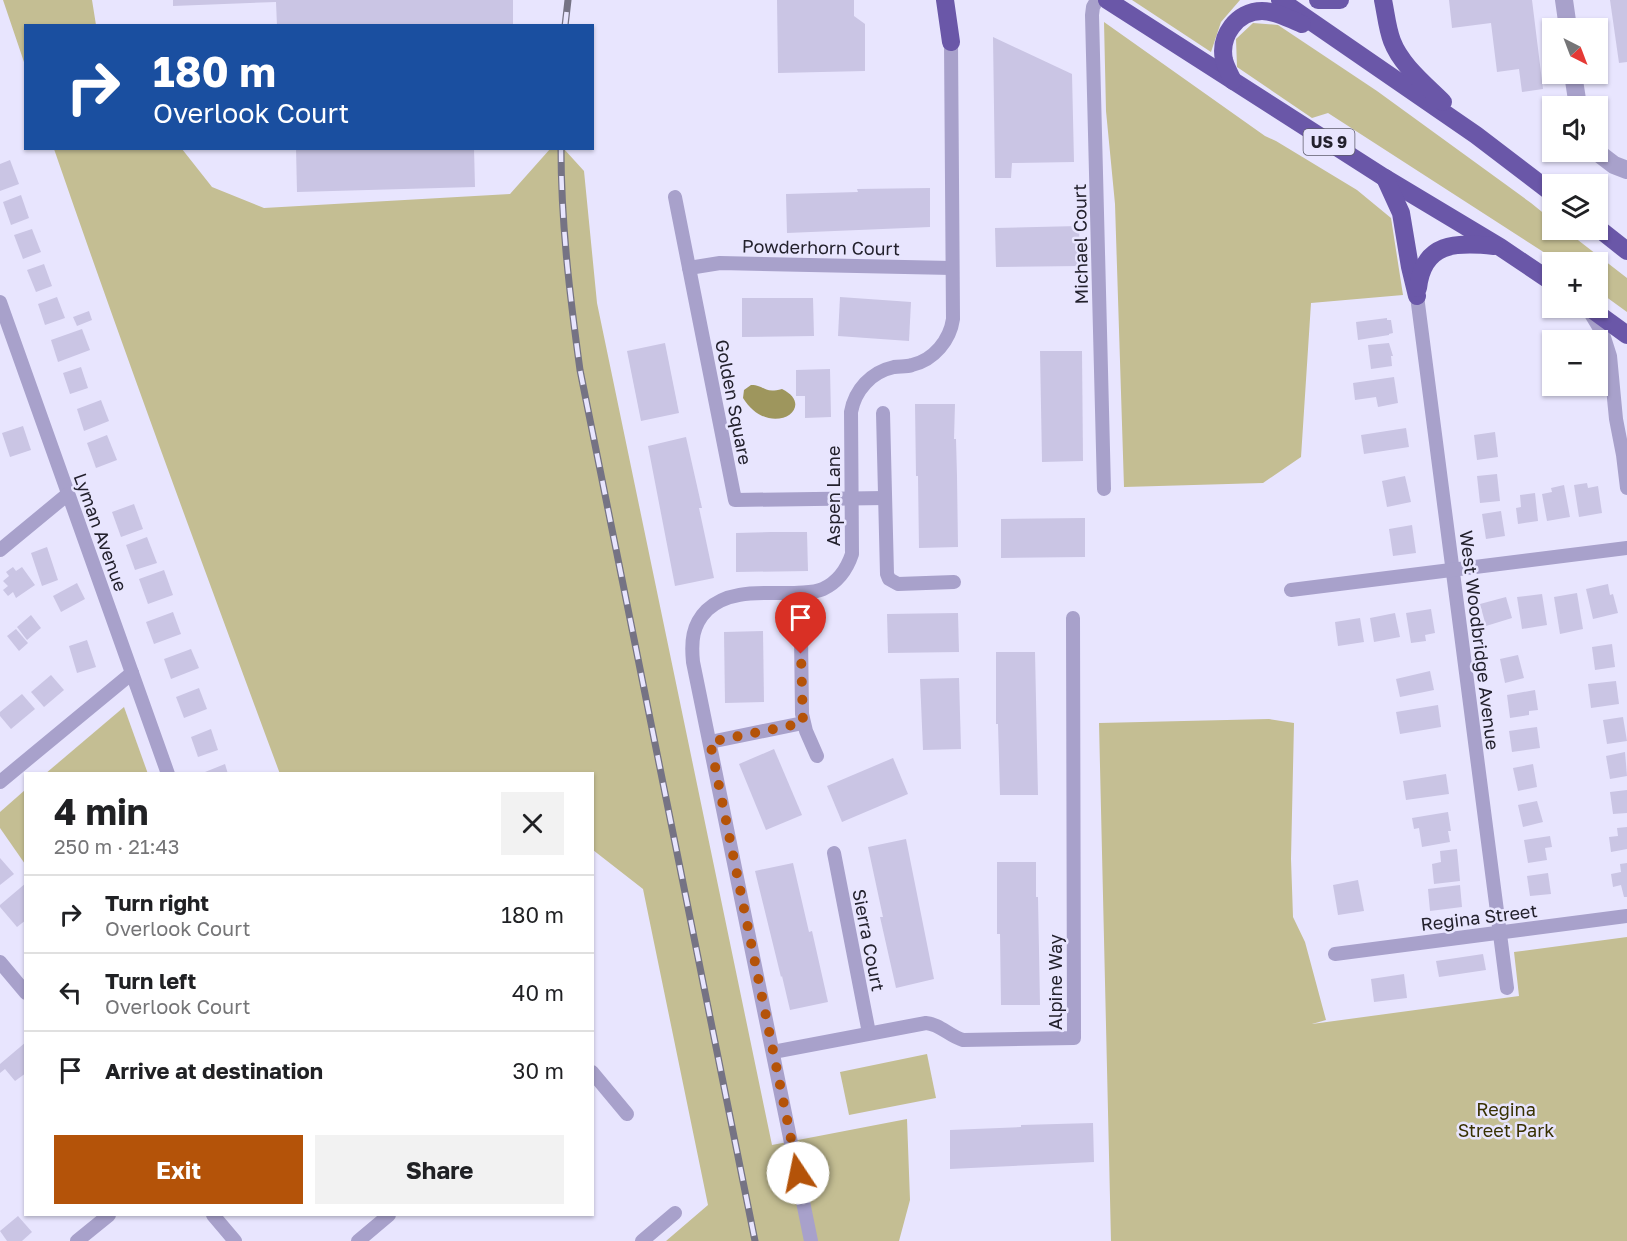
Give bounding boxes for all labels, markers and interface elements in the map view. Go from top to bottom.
north arrow [1542,18,1608,84]
map controls [1542,18,1608,396]
text: 180 m [153,46,276,96]
icon: right [54,48,132,126]
button: sound [1542,96,1608,162]
text: Overlook Court [153,97,349,129]
road number: US 9 [1304,129,1354,155]
button: layers [1542,174,1608,240]
street label: Michael Court [1068,184,1092,304]
street label: Powderhorn Court [742,235,900,259]
button: + [1542,252,1608,318]
button: − [1542,330,1608,396]
street label: Golden Square [711,338,757,466]
street label: Aspen Lane [822,446,844,546]
street label: Lyman Avenue [69,470,133,594]
street label: West Woodbridge Avenue [1456,529,1504,751]
pin [775,592,826,654]
icon: arrive [784,601,817,634]
text: 4 min [54,790,149,833]
button: close [501,792,564,855]
text: 250 m · 21:43 [54,834,180,858]
street label: Sierra Court [848,887,890,993]
text: Turn right [105,889,209,916]
icon: right [54,898,87,931]
street label: Regina Street [1419,899,1539,935]
text: 180 m [501,901,564,928]
text: Overlook Court [105,916,250,940]
street label: Alpine Way [1044,934,1066,1030]
text: Turn left [105,967,196,994]
icon: left [54,976,87,1009]
text: 40 m [512,979,564,1006]
text: Overlook Court [105,994,250,1018]
icon: arrive [54,1054,87,1087]
text: Arrive at destination [105,1057,323,1084]
text: 30 m [513,1057,564,1084]
park label: Regina Street Park [1458,1098,1554,1141]
button: Exit [54,1135,303,1204]
button: Share [315,1135,564,1204]
position arrow [766,1141,830,1205]

